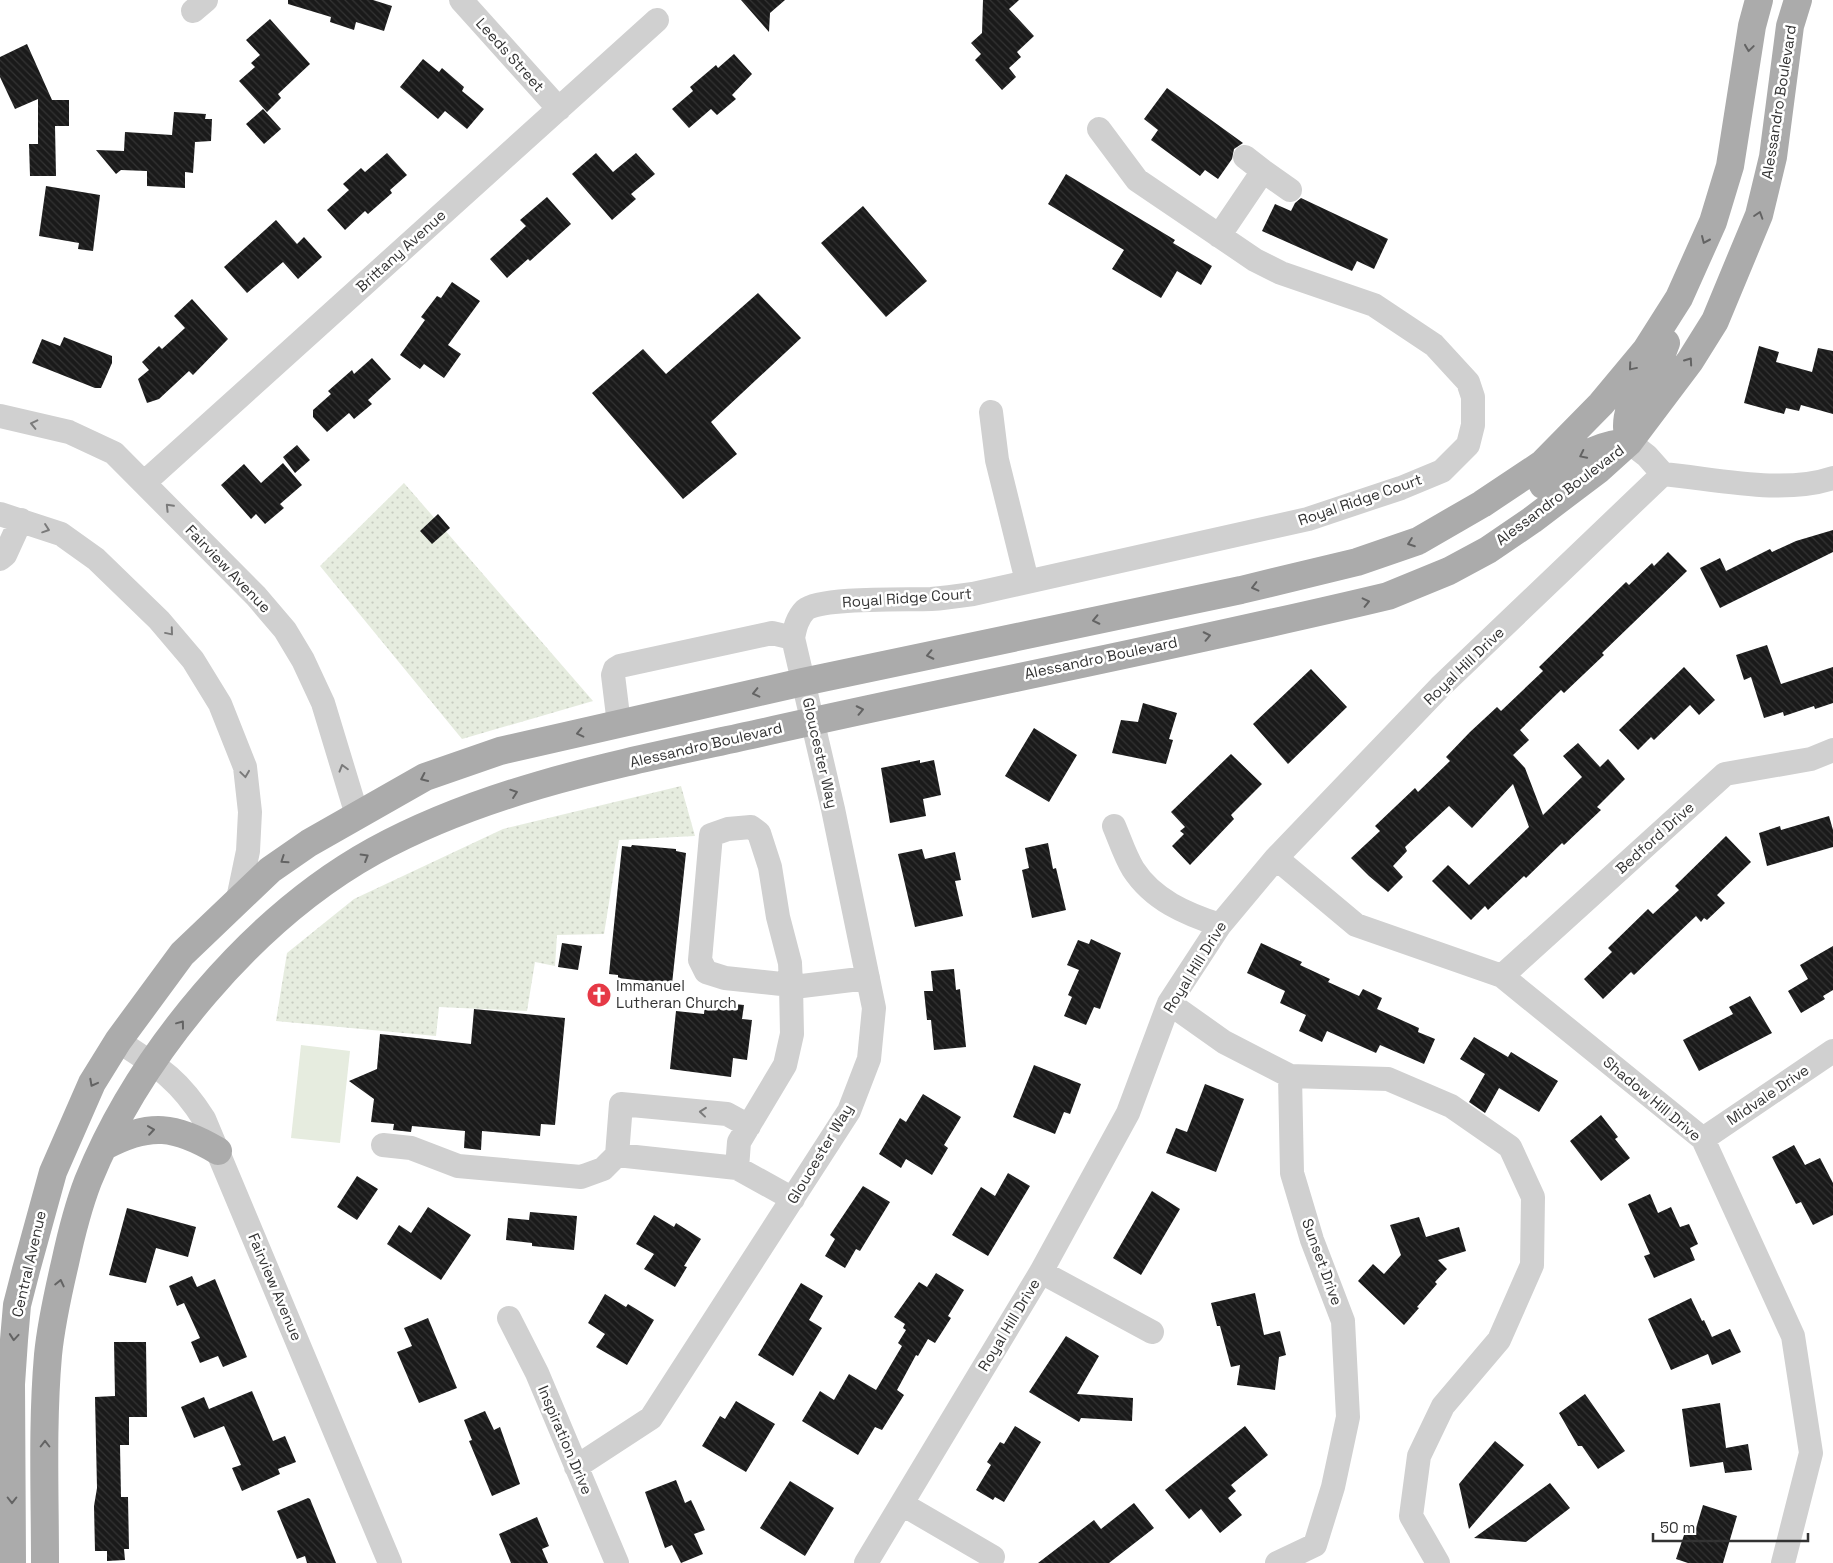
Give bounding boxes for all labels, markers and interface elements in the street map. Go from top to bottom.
street label: Leeds Street [472,14,549,96]
street label: Alessandro Boulevard [1757,23,1800,180]
one-way arrow [1744,44,1755,52]
street label: Brittany Avenue [352,205,450,296]
one-way arrow [1753,211,1763,219]
one-way arrow [1701,235,1712,244]
one-way arrow [1683,357,1692,367]
one-way arrow [1629,361,1637,370]
one-way arrow [29,419,38,430]
street label: Alessandro Boulevard [1492,440,1628,549]
one-way arrow [1579,449,1588,459]
street label: Royal Ridge Court [1295,469,1424,530]
one-way arrow [166,503,175,512]
street label: Fairview Avenue [182,521,275,617]
one-way arrow [42,523,50,533]
one-way arrow [1407,537,1416,547]
one-way arrow [1251,581,1260,592]
street label: Royal Ridge Court [842,583,973,612]
one-way arrow [1361,597,1370,608]
one-way arrow [1092,614,1100,625]
street label: Royal Hill Drive [1419,622,1508,709]
one-way arrow [164,627,173,636]
one-way arrow [1203,631,1211,641]
street label: Alessandro Boulevard [1023,632,1179,683]
one-way arrow [925,649,934,660]
one-way arrow [751,687,760,697]
street label: Gloucester Way [799,696,842,810]
one-way arrow [856,706,864,716]
street label: Alessandro Boulevard [628,718,784,771]
one-way arrow [576,727,585,737]
one-way arrow [339,765,349,773]
one-way arrow [240,770,250,779]
one-way arrow [421,772,430,782]
one-way arrow [509,789,518,799]
street label: Bedford Drive [1612,797,1698,878]
one-way arrow [359,853,368,863]
one-way arrow [281,854,290,863]
street label: Royal Hill Drive [1159,917,1230,1016]
place label: Immanuel Lutheran Church [616,976,737,1012]
church icon: Immanuel Lutheran Church [586,982,612,1008]
one-way arrow [176,1021,184,1030]
street label: Shadow Hill Drive [1599,1052,1705,1145]
street label: Midvale Drive [1723,1060,1813,1129]
one-way arrow [89,1078,99,1087]
street label: Gloucester Way [782,1100,857,1207]
one-way arrow [699,1107,707,1118]
one-way arrow [147,1125,155,1136]
street label: Central Avenue [7,1209,50,1319]
street label: Sunset Drive [1298,1216,1347,1308]
street label: Fairview Avenue [244,1230,307,1344]
street label: Royal Hill Drive [973,1275,1044,1375]
one-way arrow [54,1278,65,1287]
one-way arrow [9,1333,20,1341]
street label: Inspiration Drive [534,1382,597,1497]
one-way arrow [40,1440,50,1448]
one-way arrow [7,1496,17,1504]
scale bar [1653,1510,1808,1542]
text: 50 m [1660,1518,1695,1537]

